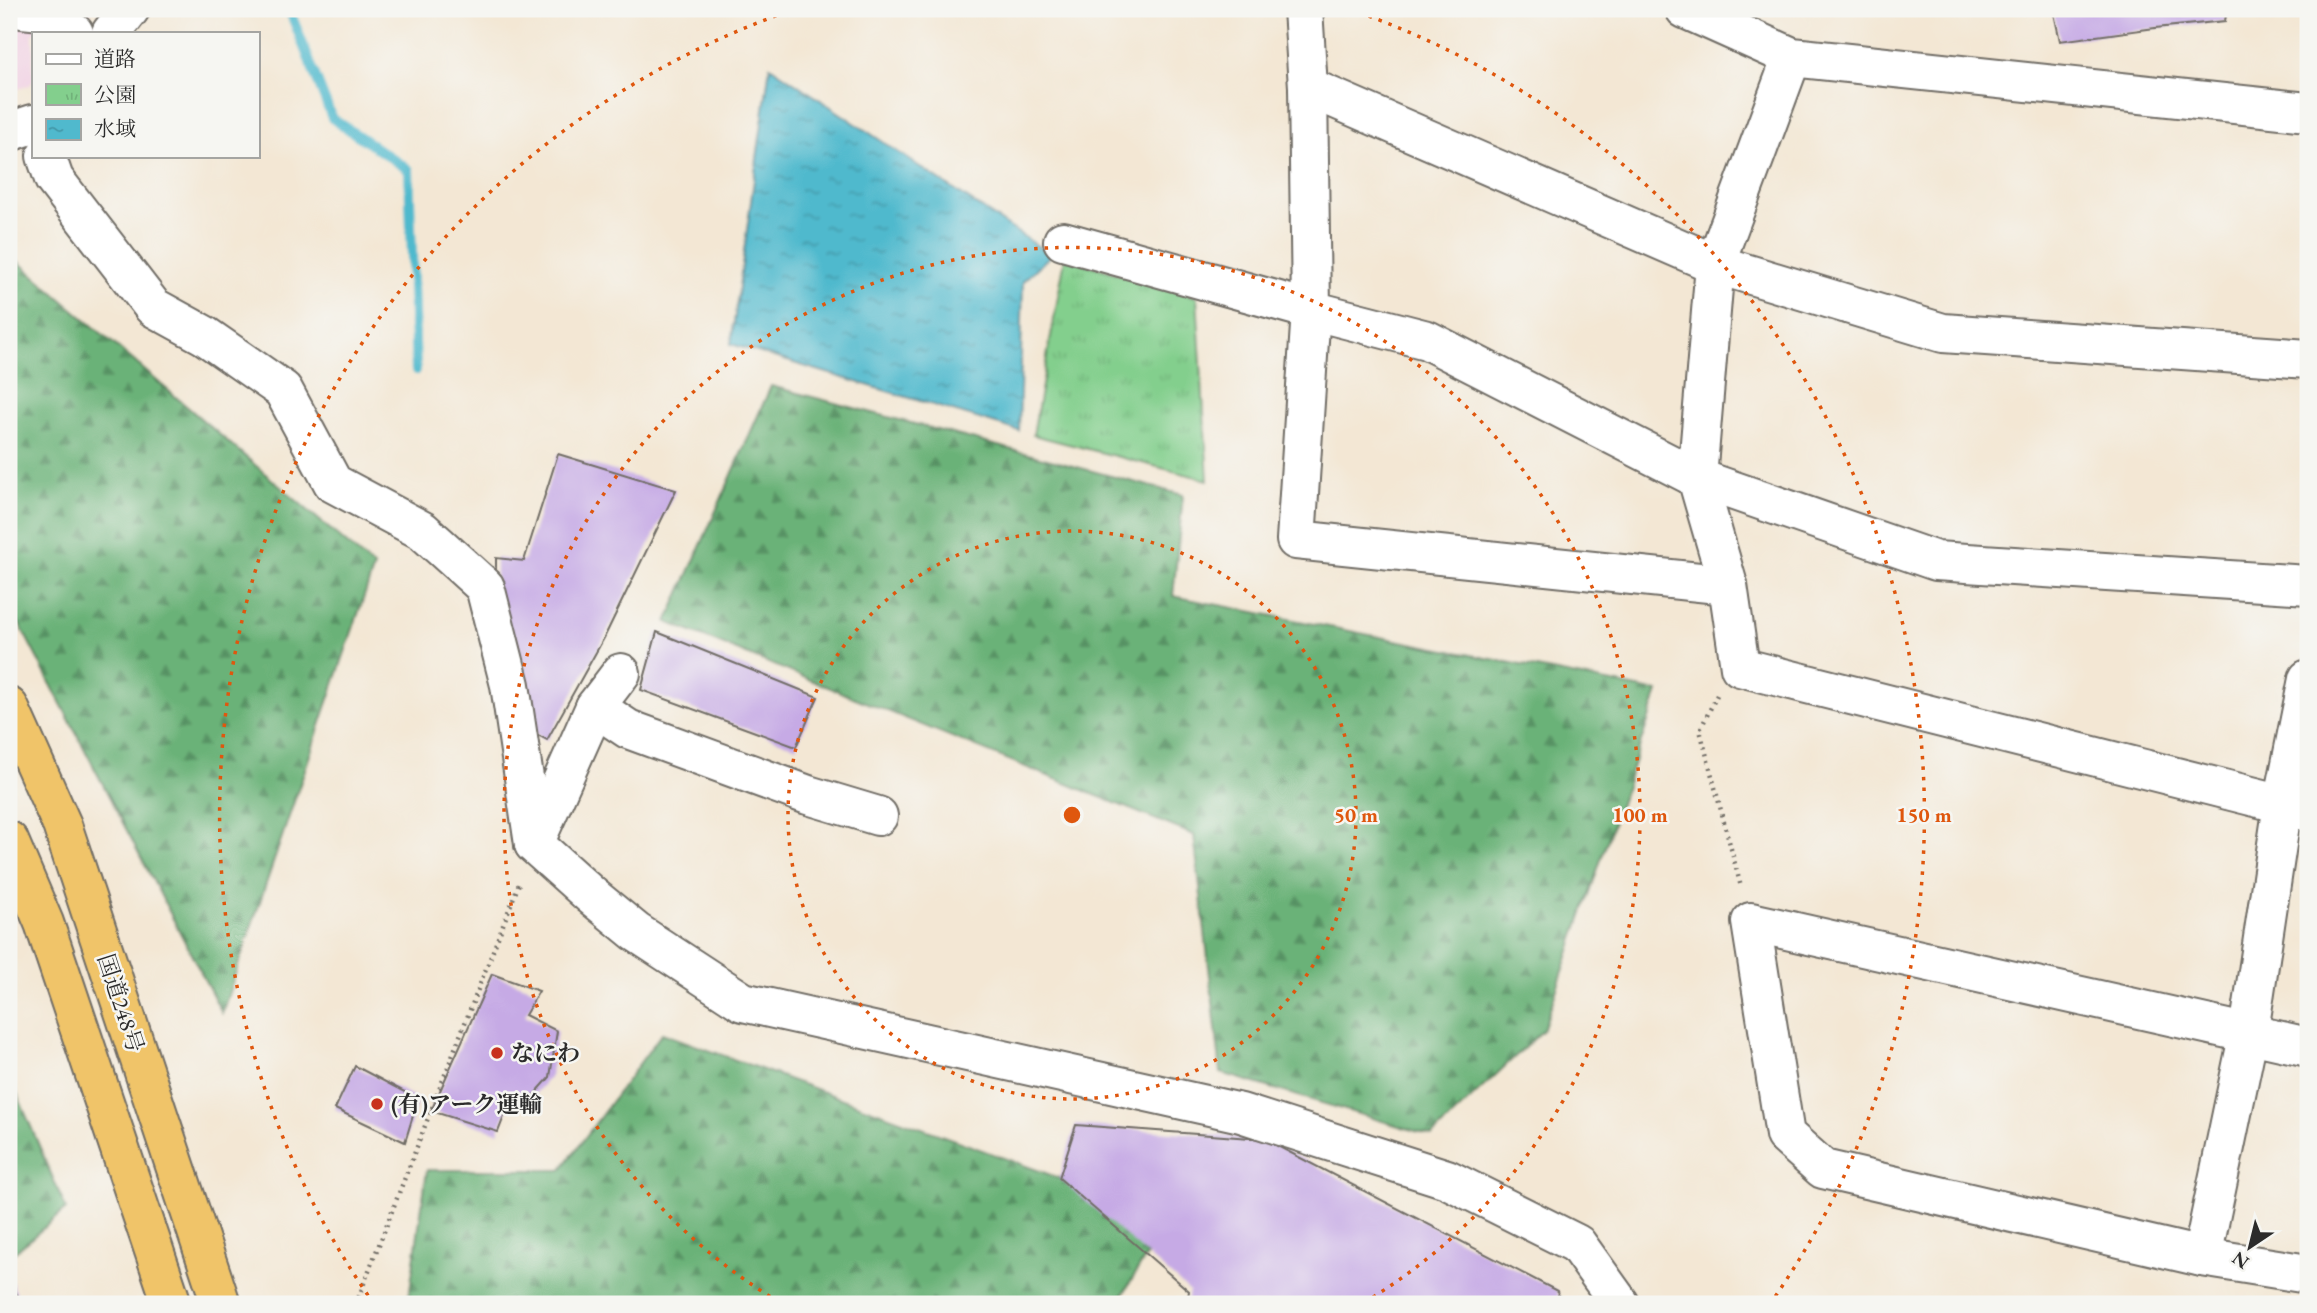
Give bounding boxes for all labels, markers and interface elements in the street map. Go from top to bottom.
legend [32,32,259,158]
text: 道路 [94,45,136,72]
text: 公園 [94,81,136,108]
text: 水域 [94,115,136,142]
text: 50 m [1334,801,1378,828]
text: 100 m [1612,801,1668,828]
text: 150 m [1896,801,1952,828]
centre of rings [1060,803,1084,827]
street label: 国道248号 [91,950,151,1056]
place label: なにわ [511,1038,580,1068]
marker: なにわ [489,1045,505,1061]
place label: (有)アーク運輸 [391,1089,542,1119]
marker: (有)アーク運輸 [369,1096,385,1112]
north arrow [2216,1212,2286,1282]
text: N [2227,1246,2254,1275]

